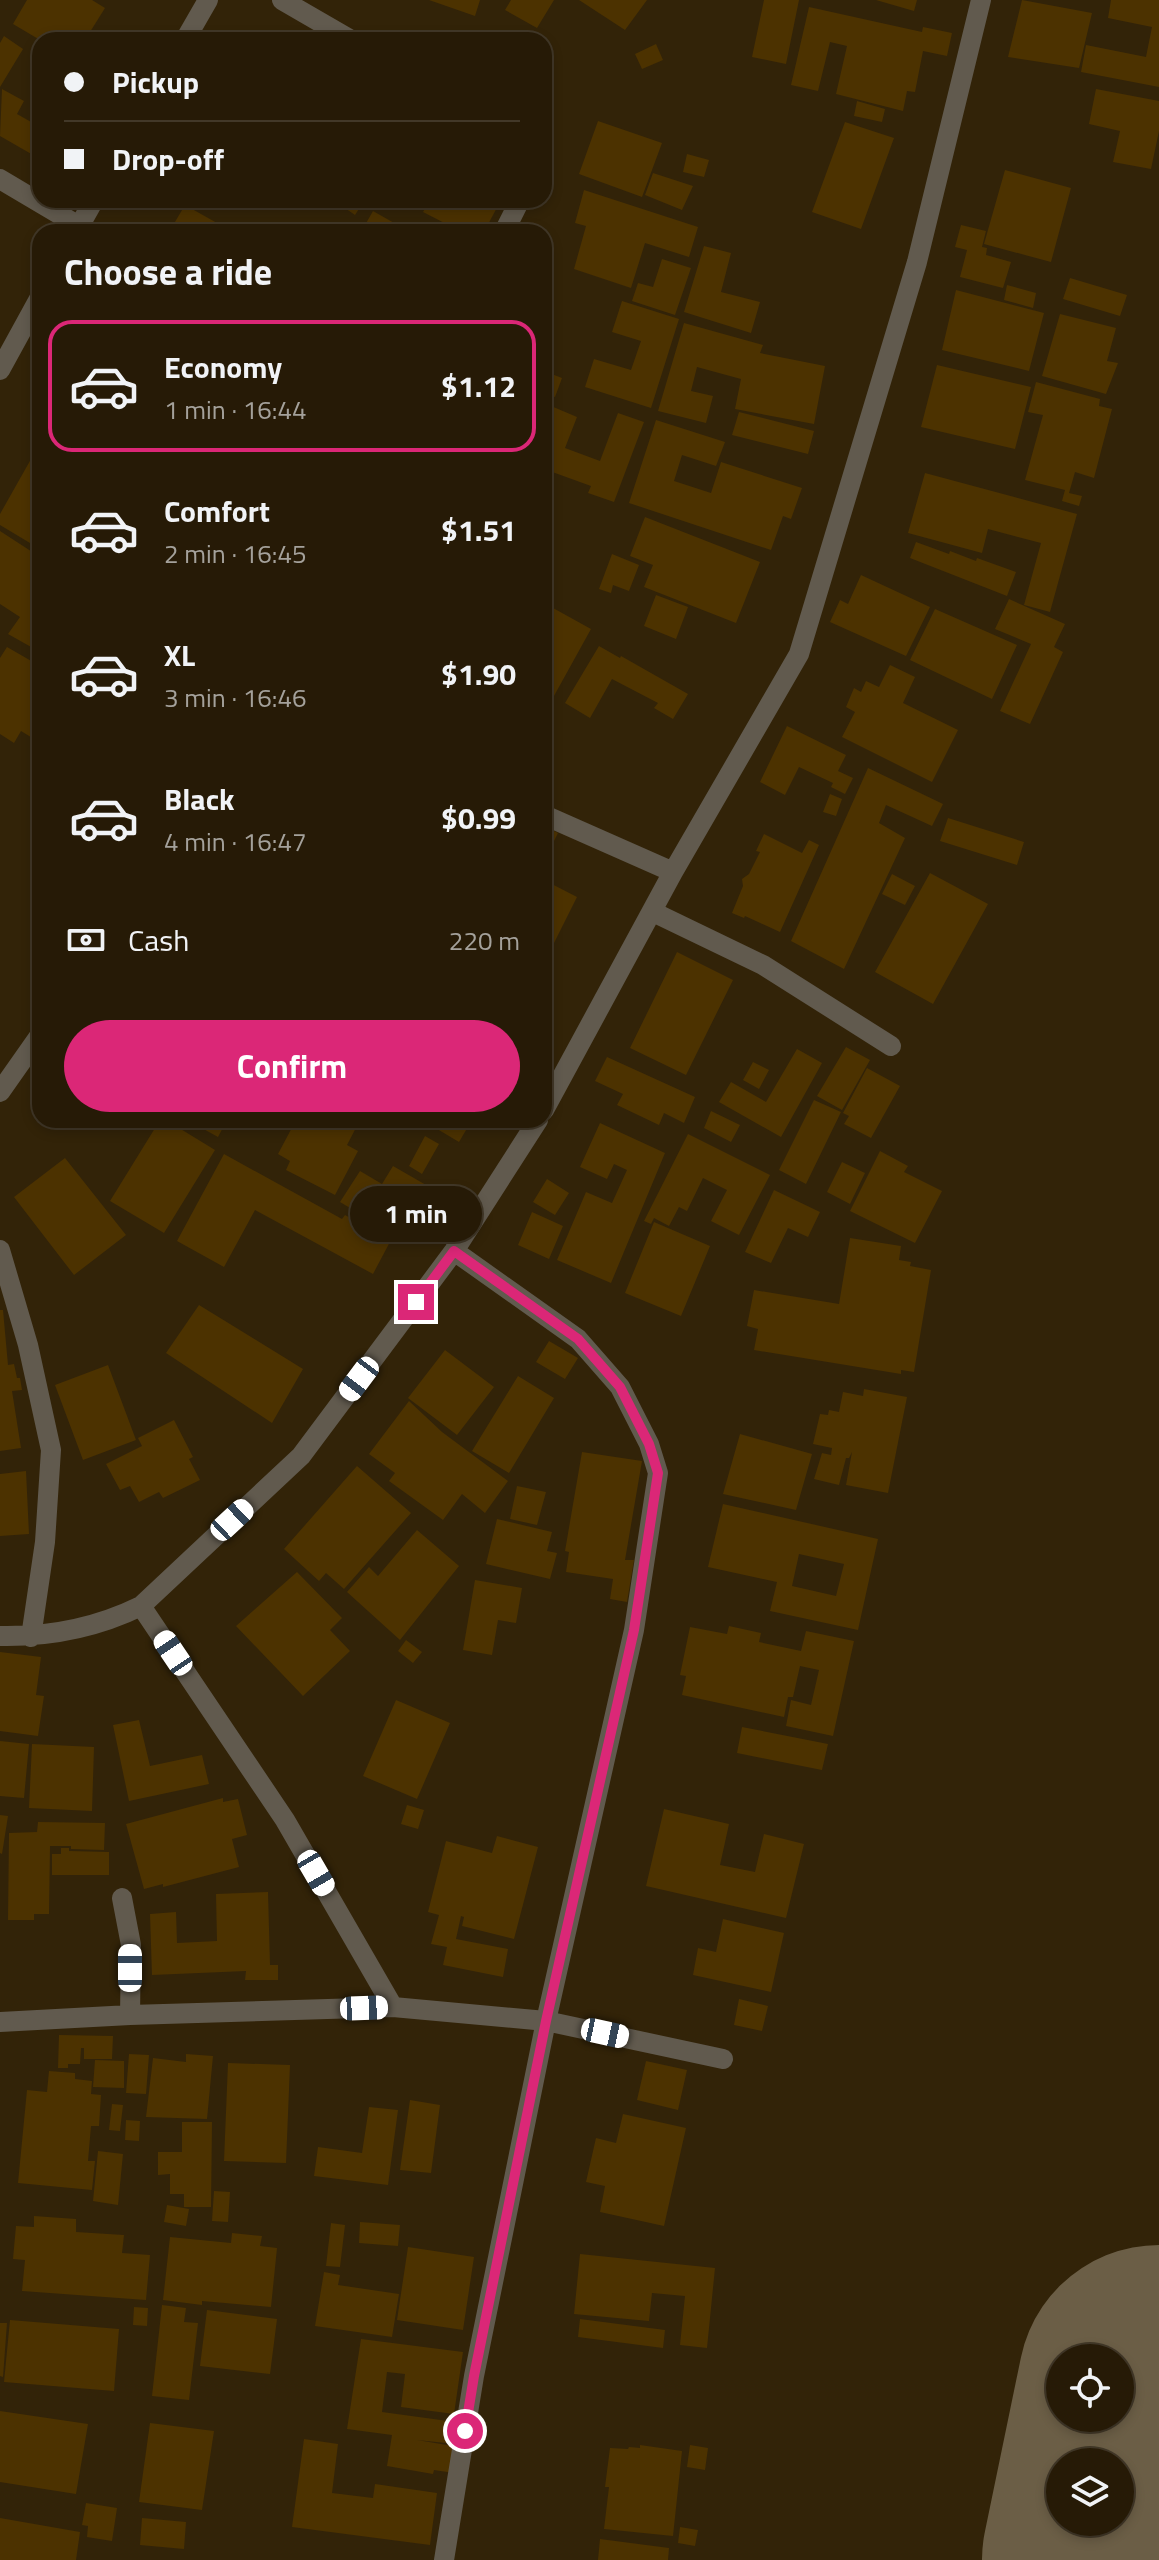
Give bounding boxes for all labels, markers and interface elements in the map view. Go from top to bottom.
text: Pickup [112,59,199,105]
text: Drop-off [112,136,224,182]
text: Choose a ride [64,244,272,299]
text: Economy [164,344,282,390]
icon: car [68,350,140,422]
text: $1.12 [441,363,516,409]
text: 1 min · 16:44 [164,390,307,429]
text: Comfort [164,488,270,534]
icon: car [68,494,140,566]
text: $1.51 [441,507,516,553]
text: 2 min · 16:45 [164,534,307,573]
text: XL [164,632,195,678]
icon: car [68,638,140,710]
text: $1.90 [441,651,516,697]
text: 3 min · 16:46 [164,678,307,717]
text: Black [164,776,235,822]
icon: car [68,782,140,854]
text: $0.99 [441,795,516,841]
text: 4 min · 16:47 [164,822,307,861]
text: Cash [128,917,189,963]
icon: cash [64,918,108,962]
text: 220 m [449,921,520,960]
button: Confirm [64,1020,520,1112]
callout: 1 min [350,1186,482,1242]
text: 1 min [384,1194,448,1233]
route end [398,1284,434,1320]
car [335,1353,383,1405]
car [206,1495,258,1545]
car [150,1626,196,1680]
car [294,1846,338,1900]
car [118,1944,142,1992]
car [340,1995,388,2021]
car [579,2016,631,2050]
map controls [1046,2344,1134,2536]
button: locate [1046,2344,1134,2432]
route start [447,2413,483,2449]
button: layers [1046,2448,1134,2536]

